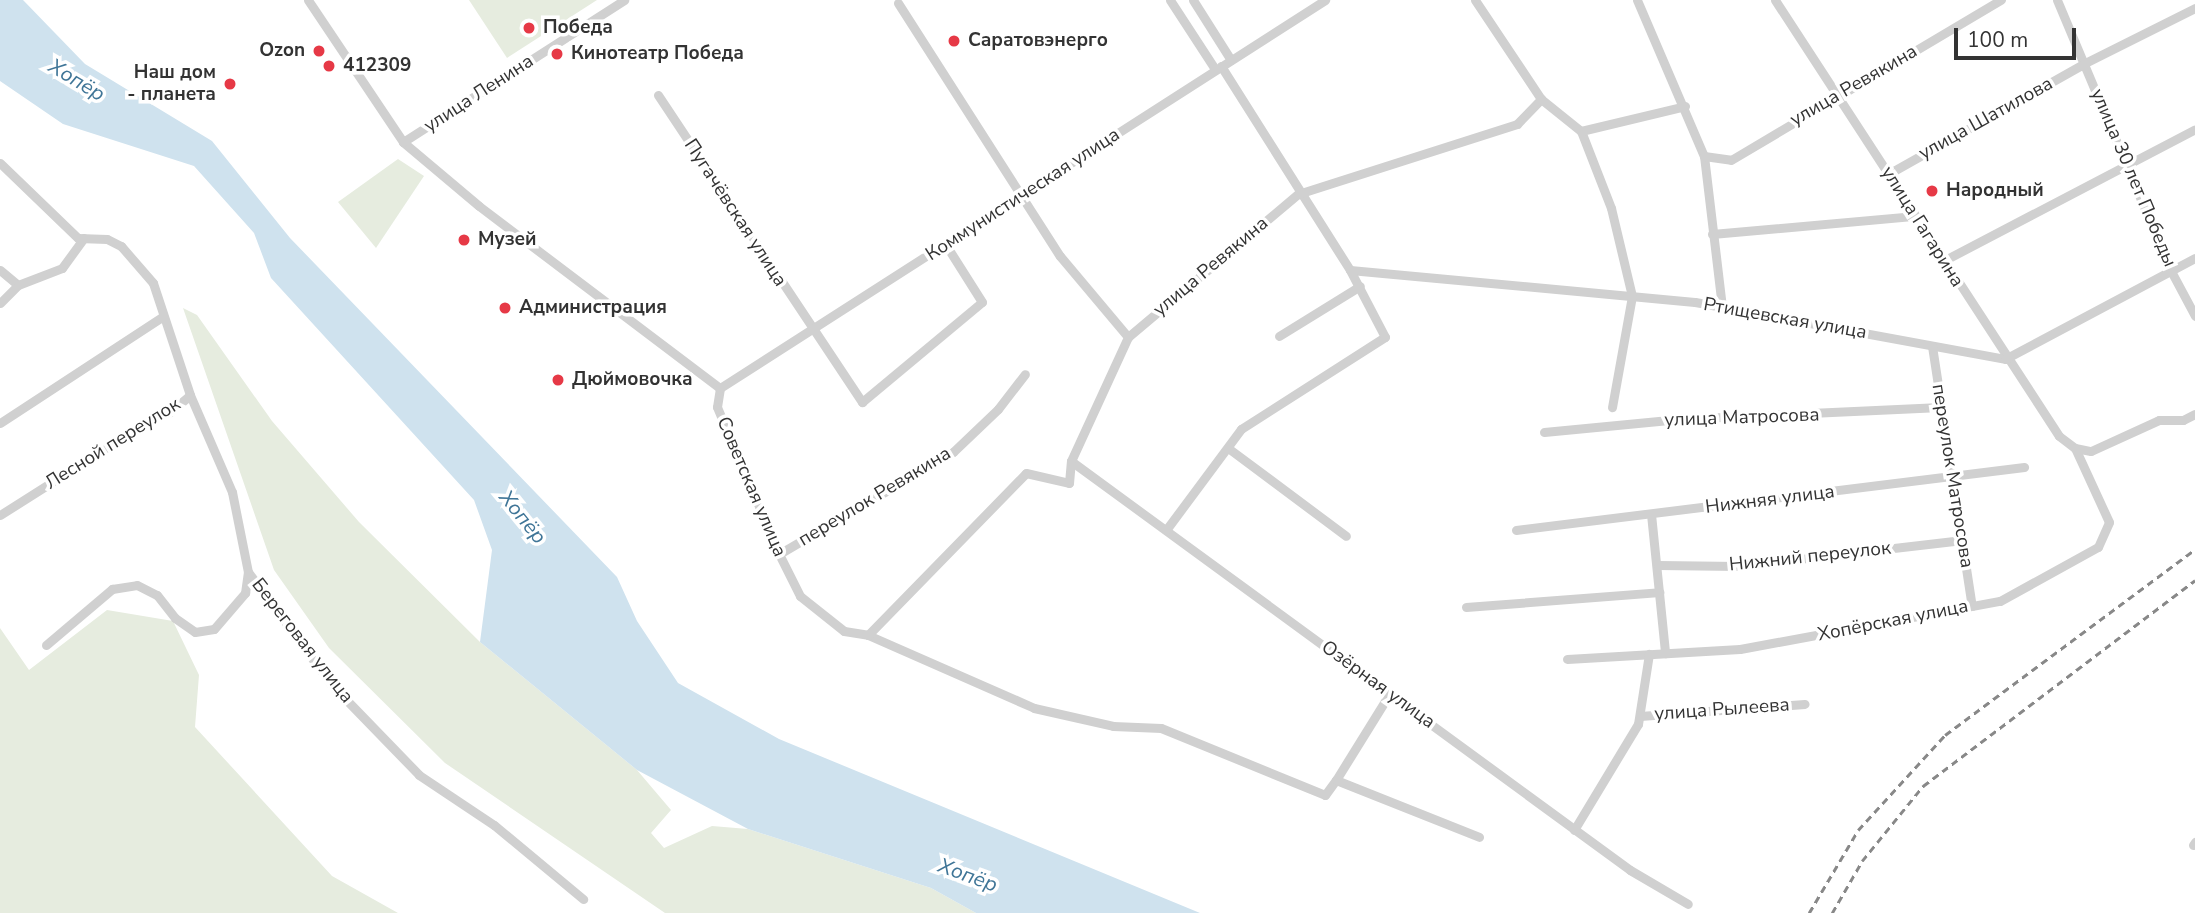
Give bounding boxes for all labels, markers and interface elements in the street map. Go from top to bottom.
scale bar [1957,14,2080,58]
place label: Победа [543,17,613,39]
marker: Победа [521,20,537,36]
text: 100 m [1967,26,2028,54]
place label: Саратовэнерго [968,30,1108,52]
marker: Саратовэнерго [946,33,962,49]
place label: Ozon [259,40,305,62]
street label: улица Ревякина [1786,40,1922,132]
marker: Ozon [311,43,327,59]
place label: Кинотеатр Победа [571,43,744,65]
marker: Кинотеатр Победа [549,46,565,62]
street label: улица Ленина [420,50,538,138]
water label: Хопёр [44,53,110,107]
place label: 412309 [343,55,411,77]
marker: 412309 [321,58,337,74]
place label: Наш дом - планета [127,62,216,106]
street label: улица Шатилова [1915,73,2057,165]
marker: Наш дом - планета [222,76,238,92]
street label: улица 30 лет Победы [2085,85,2181,271]
street label: Коммунистическая улица [922,124,1124,266]
street label: Пугачёвская улица [679,135,791,291]
street label: улица Гагарина [1876,162,1968,292]
place label: Народный [1946,180,2044,202]
marker: Народный [1924,183,1940,199]
street label: улица Ревякина [1149,212,1273,322]
place label: Музей [478,229,537,251]
marker: Музей [456,232,472,248]
street label: Ртищевская улица [1702,293,1868,345]
place label: Администрация [519,297,667,319]
marker: Администрация [497,300,513,316]
place label: Дюймовочка [572,369,693,391]
marker: Дюймовочка [550,372,566,388]
street label: переулок Матросова [1926,382,1978,570]
street label: Лесной переулок [41,393,185,495]
street label: улица Матросова [1664,404,1820,432]
street label: Советская улица [711,414,791,560]
street label: переулок Ревякина [795,442,955,552]
street label: Нижняя улица [1704,481,1836,519]
water label: Хопёр [494,485,552,549]
street label: Нижний переулок [1728,537,1892,577]
street label: Береговая улица [246,574,358,708]
street label: Хопёрская улица [1816,595,1970,647]
street label: Озёрная улица [1317,636,1439,734]
street label: улица Рылеева [1654,694,1790,726]
water label: Хопёр [935,853,1001,897]

